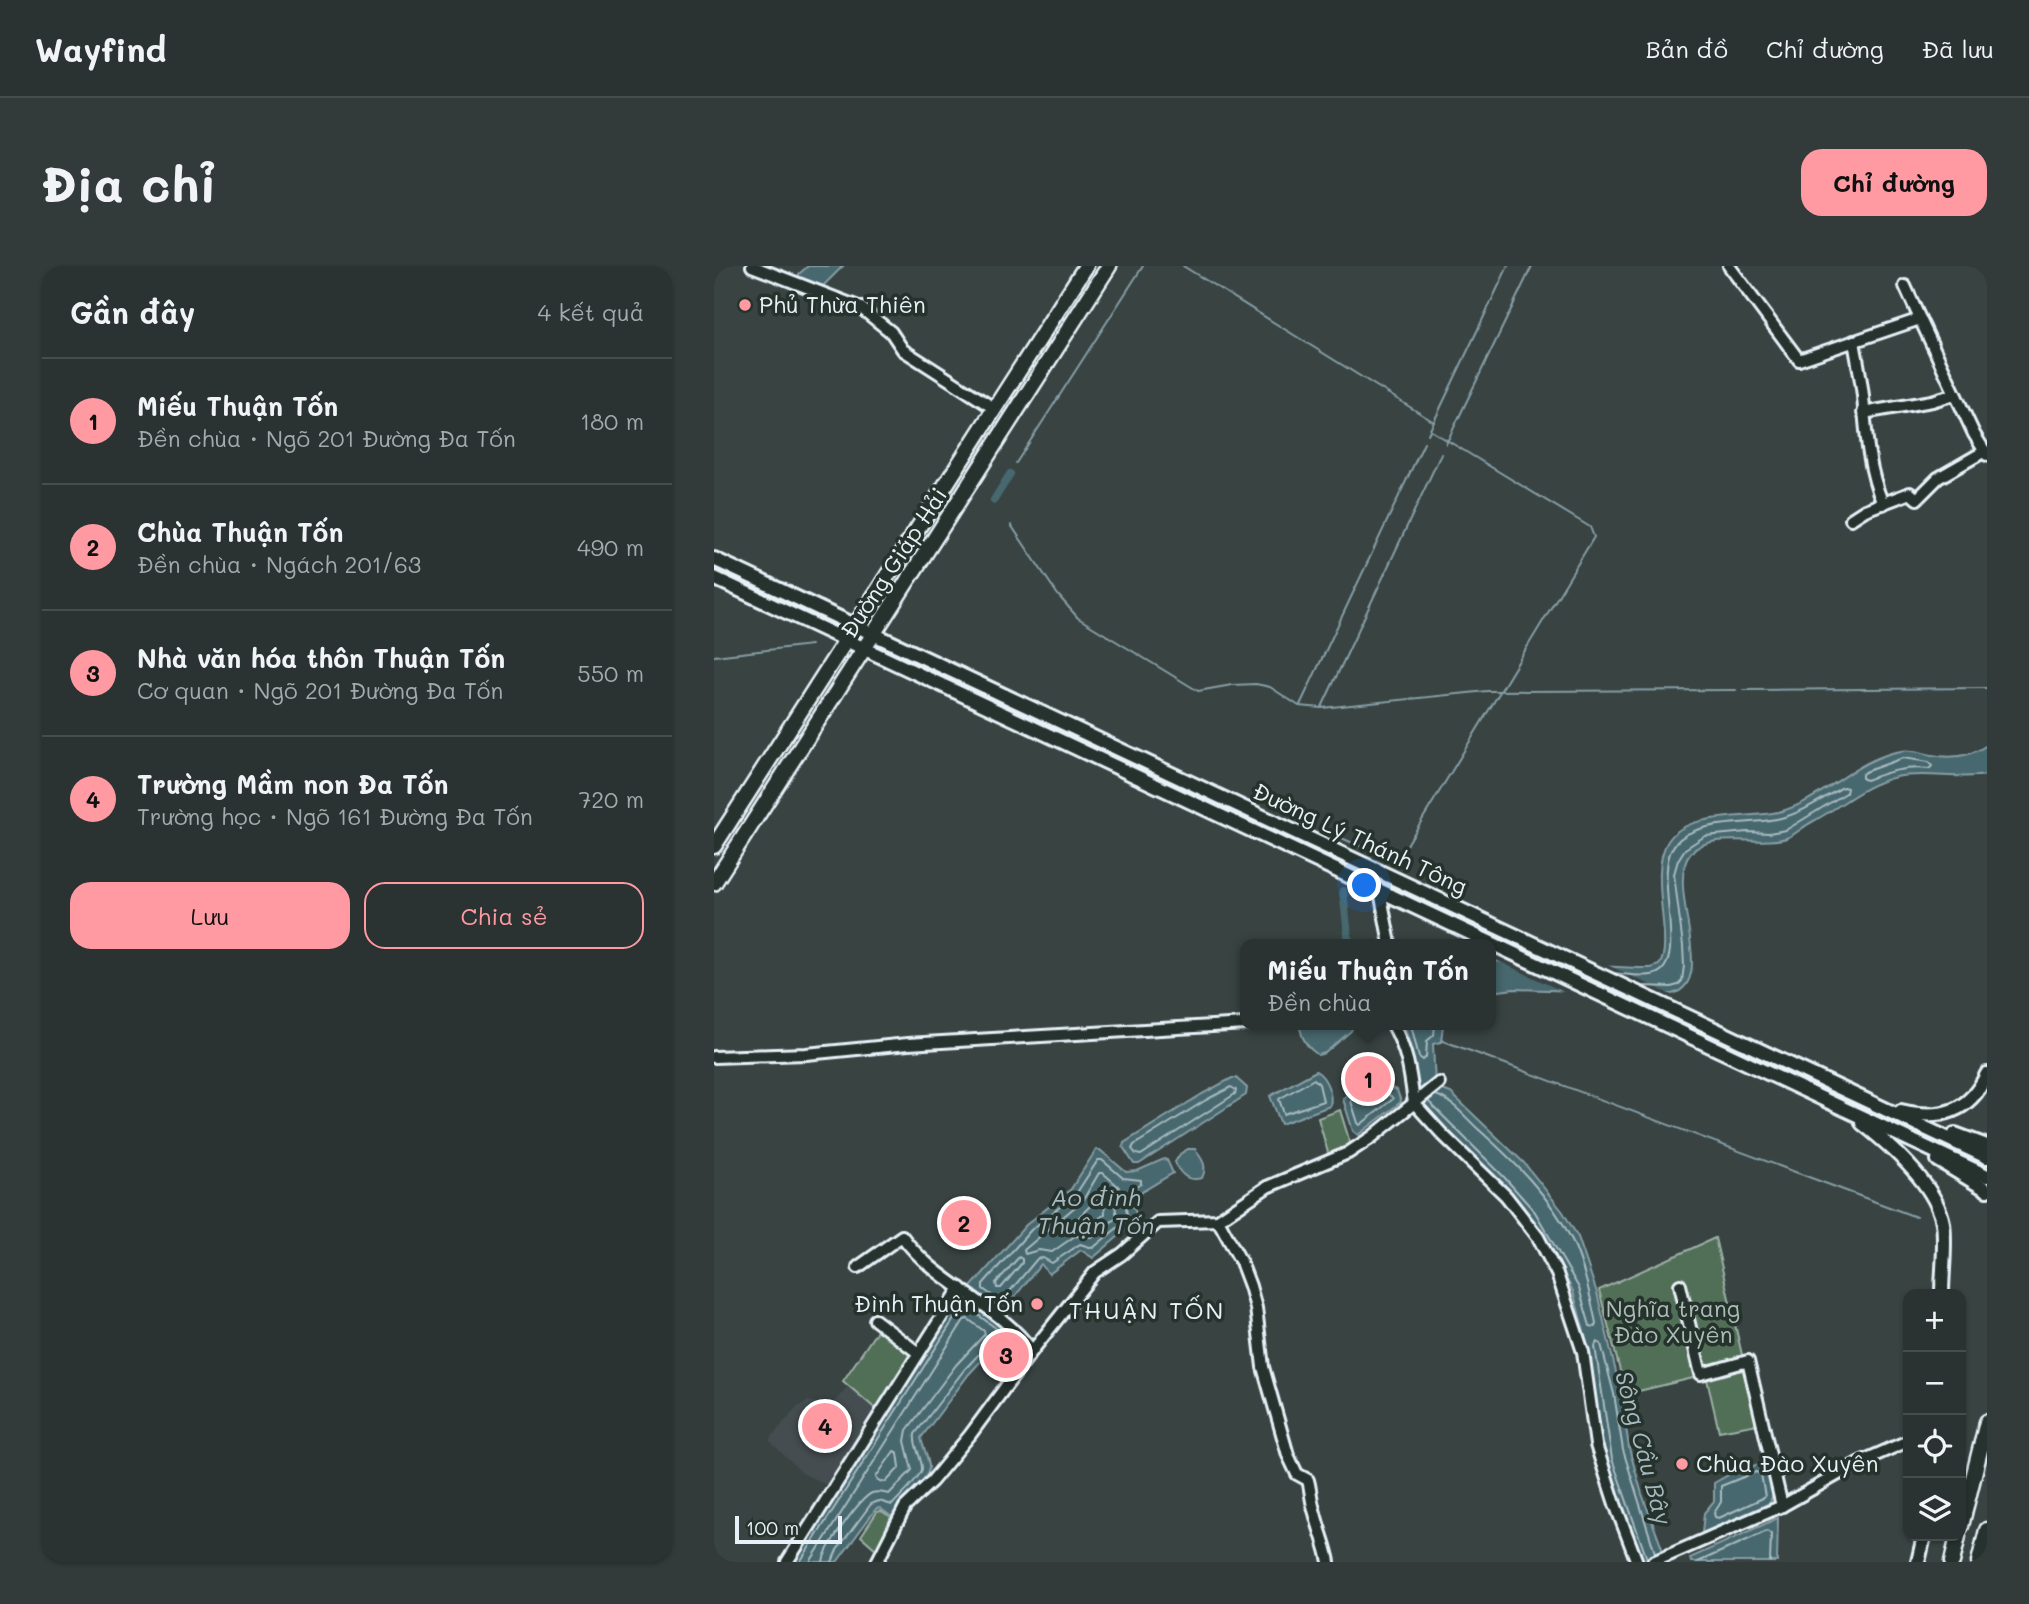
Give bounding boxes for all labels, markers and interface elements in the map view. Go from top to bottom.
text: Wayfind [35,27,166,70]
text: Bản đồ [1646,33,1728,64]
text: Chỉ đường [1766,33,1884,64]
text: Đã lưu [1922,33,1994,64]
button: Chỉ đường [1801,149,1987,216]
text: Địa chỉ [42,151,216,214]
place label: Phủ Thừa Thiên [759,289,926,319]
text: Gần đây [70,292,195,332]
text: 4 kết quả [538,297,644,327]
marker: Phủ Thừa Thiên [737,297,753,313]
text: Miếu Thuận Tốn [137,389,338,423]
text: 1 [88,406,98,436]
text: 180 m [580,406,644,436]
text: Đền chùa · Ngõ 201 Đường Đa Tốn [137,423,516,453]
street label: Đường Giáp Hải [833,481,953,644]
text: Chùa Thuận Tốn [137,515,343,549]
text: 2 [87,532,99,562]
text: 490 m [577,532,644,562]
text: Đền chùa · Ngách 201/63 [137,549,421,579]
text: Nhà văn hóa thôn Thuận Tốn [137,641,505,675]
text: 3 [86,658,100,688]
text: 550 m [577,658,644,688]
text: Cơ quan · Ngõ 201 Đường Đa Tốn [137,675,503,705]
text: Trường Mầm non Đa Tốn [137,767,448,801]
street label: Đường Lý Thánh Tông [1248,775,1473,901]
text: 4 [86,784,100,814]
text: 720 m [579,784,644,814]
text: Trường học · Ngõ 161 Đường Đa Tốn [137,801,533,831]
your location [1347,868,1381,902]
button: Lưu [70,882,350,949]
button: Chia sẻ [364,882,644,949]
popup [1240,939,1496,1030]
text: Miếu Thuận Tốn [1267,953,1469,987]
text: Đền chùa [1267,987,1372,1017]
pin: 1 [1345,1053,1391,1105]
water label: Ao đình Thuận Tốn [1038,1181,1154,1240]
pin: 2 [941,1197,987,1249]
place label: Đình Thuận Tốn [854,1288,1023,1318]
map controls [1903,1289,1966,1541]
button: + [1903,1289,1966,1352]
park label: Nghĩa trang Đào Xuyên [1606,1293,1740,1349]
district label: THUẬN TỐN [1069,1294,1225,1325]
marker: Đình Thuận Tốn [1029,1296,1045,1312]
pin: 3 [983,1329,1029,1381]
button: − [1903,1352,1966,1415]
water label: Sông Cầu Bây [1609,1367,1680,1528]
pin: 4 [802,1400,848,1452]
button: locate [1903,1415,1966,1478]
place label: Chùa Đào Xuyên [1696,1448,1878,1478]
marker: Chùa Đào Xuyên [1674,1456,1690,1472]
button: layers [1903,1478,1966,1541]
scale bar [735,1513,842,1545]
text: 100 m [746,1515,799,1540]

